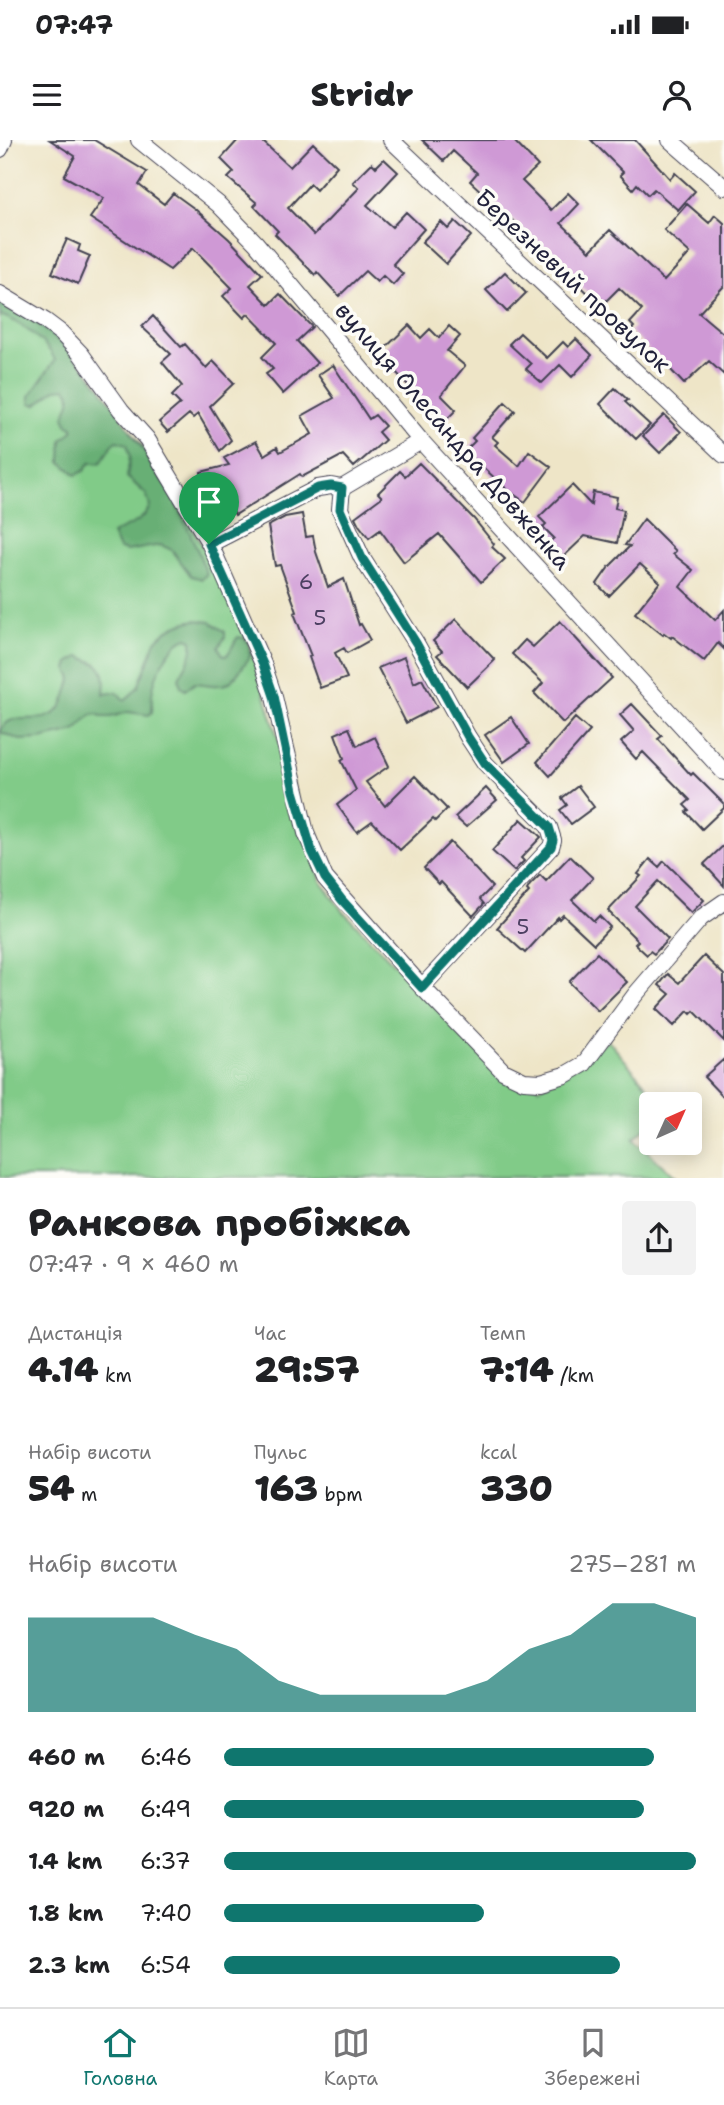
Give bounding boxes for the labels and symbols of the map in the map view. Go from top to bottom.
street label: Березневий провулок [468,182,678,380]
street label: вулиця Олесандра Довженка [328,295,578,577]
pin [179,472,239,544]
house number: 6 [299,568,313,596]
house number: 5 [314,604,326,632]
house number: 5 [517,913,529,941]
north arrow [639,1092,702,1155]

